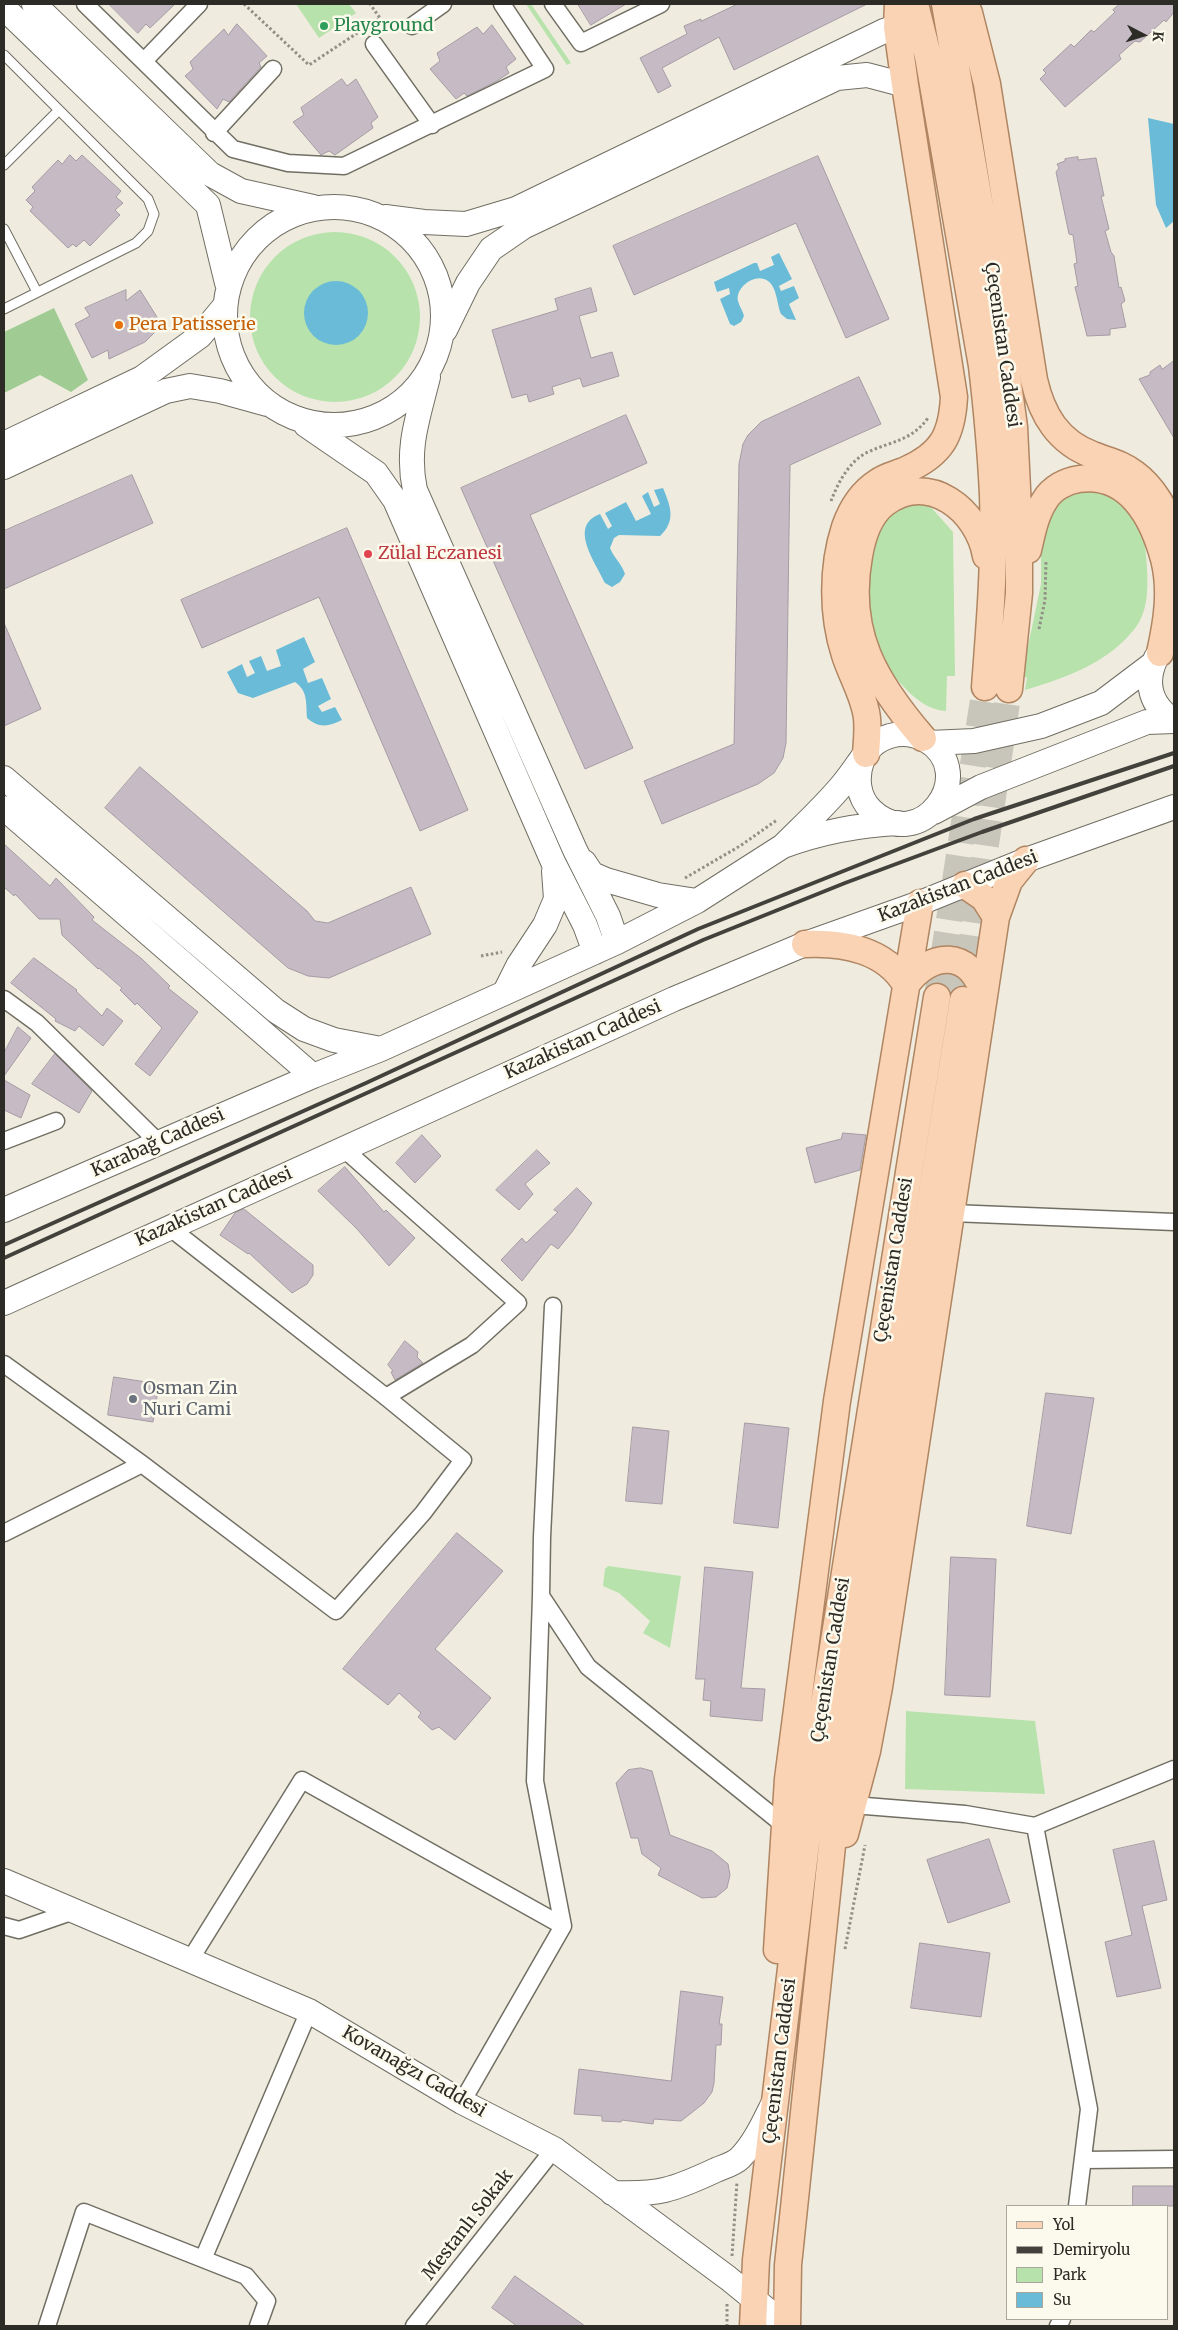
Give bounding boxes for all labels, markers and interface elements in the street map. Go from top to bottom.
north arrow [1118,10,1168,60]
place label: Playground [334,15,434,37]
marker: Playground [318,20,330,32]
text: K [1149,30,1167,42]
street label: Çeçenistan Caddesi [980,261,1024,429]
place label: Pera Patisserie [129,314,256,336]
marker: Pera Patisserie [113,319,125,331]
place label: Zülal Eczanesi [378,543,502,565]
marker: Zülal Eczanesi [362,548,374,560]
street label: Kazakistan Caddesi [875,847,1041,927]
street label: Kazakistan Caddesi [501,996,665,1084]
street label: Karabağ Caddesi [88,1104,228,1182]
street label: Kazakistan Caddesi [132,1163,296,1251]
street label: Çeçenistan Caddesi [870,1176,918,1344]
place label: Osman Zin Nuri Cami [143,1378,238,1420]
marker: Osman Zin Nuri Cami [127,1393,139,1405]
street label: Çeçenistan Caddesi [807,1576,855,1744]
street label: Çeçenistan Caddesi [759,1977,801,2145]
street label: Kovanağzı Caddesi [338,2022,490,2122]
street label: Mestanlı Sokak [418,2166,518,2284]
legend [1006,2205,1168,2320]
text: Yol [1053,2215,1075,2234]
text: Demiryolu [1053,2240,1130,2259]
text: Park [1053,2265,1086,2284]
text: Su [1053,2290,1071,2309]

